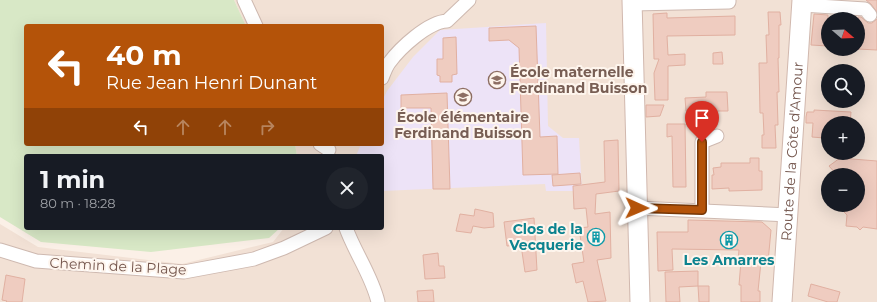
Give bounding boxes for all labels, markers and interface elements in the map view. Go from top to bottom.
north arrow [821,12,865,56]
map controls [821,12,865,212]
text: 40 m [106,38,182,72]
icon: left [40,40,92,92]
street label: Route de la Côte d'Amour [777,61,807,242]
place label: École maternelle Ferdinand Buisson [510,63,647,97]
button: search [821,64,865,108]
school or university icon: École maternelle Ferdinand Buisson [487,70,507,90]
text: Rue Jean Henri Dunant [106,72,317,94]
school or university icon: École élémentaire Ferdinand Buisson [453,87,473,107]
pin [685,101,719,142]
icon: arrive [691,107,713,129]
place label: École élémentaire Ferdinand Buisson [394,108,532,142]
icon: left [130,116,152,138]
icon: ahead [172,116,194,138]
icon: ahead [214,116,236,138]
icon: right [256,116,278,138]
button: + [821,116,865,160]
text: 1 min [40,165,105,194]
button: close [326,167,368,209]
button: − [821,168,865,212]
position arrow [616,187,658,229]
text: 80 m · 18:28 [40,195,116,211]
place label: Clos de la Vecquerie [508,220,583,254]
building icon: Clos de la Vecquerie [586,227,606,247]
building icon: Les Amarres [719,230,739,250]
place label: Les Amarres [684,251,775,269]
street label: Chemin de la Plage [49,253,187,279]

